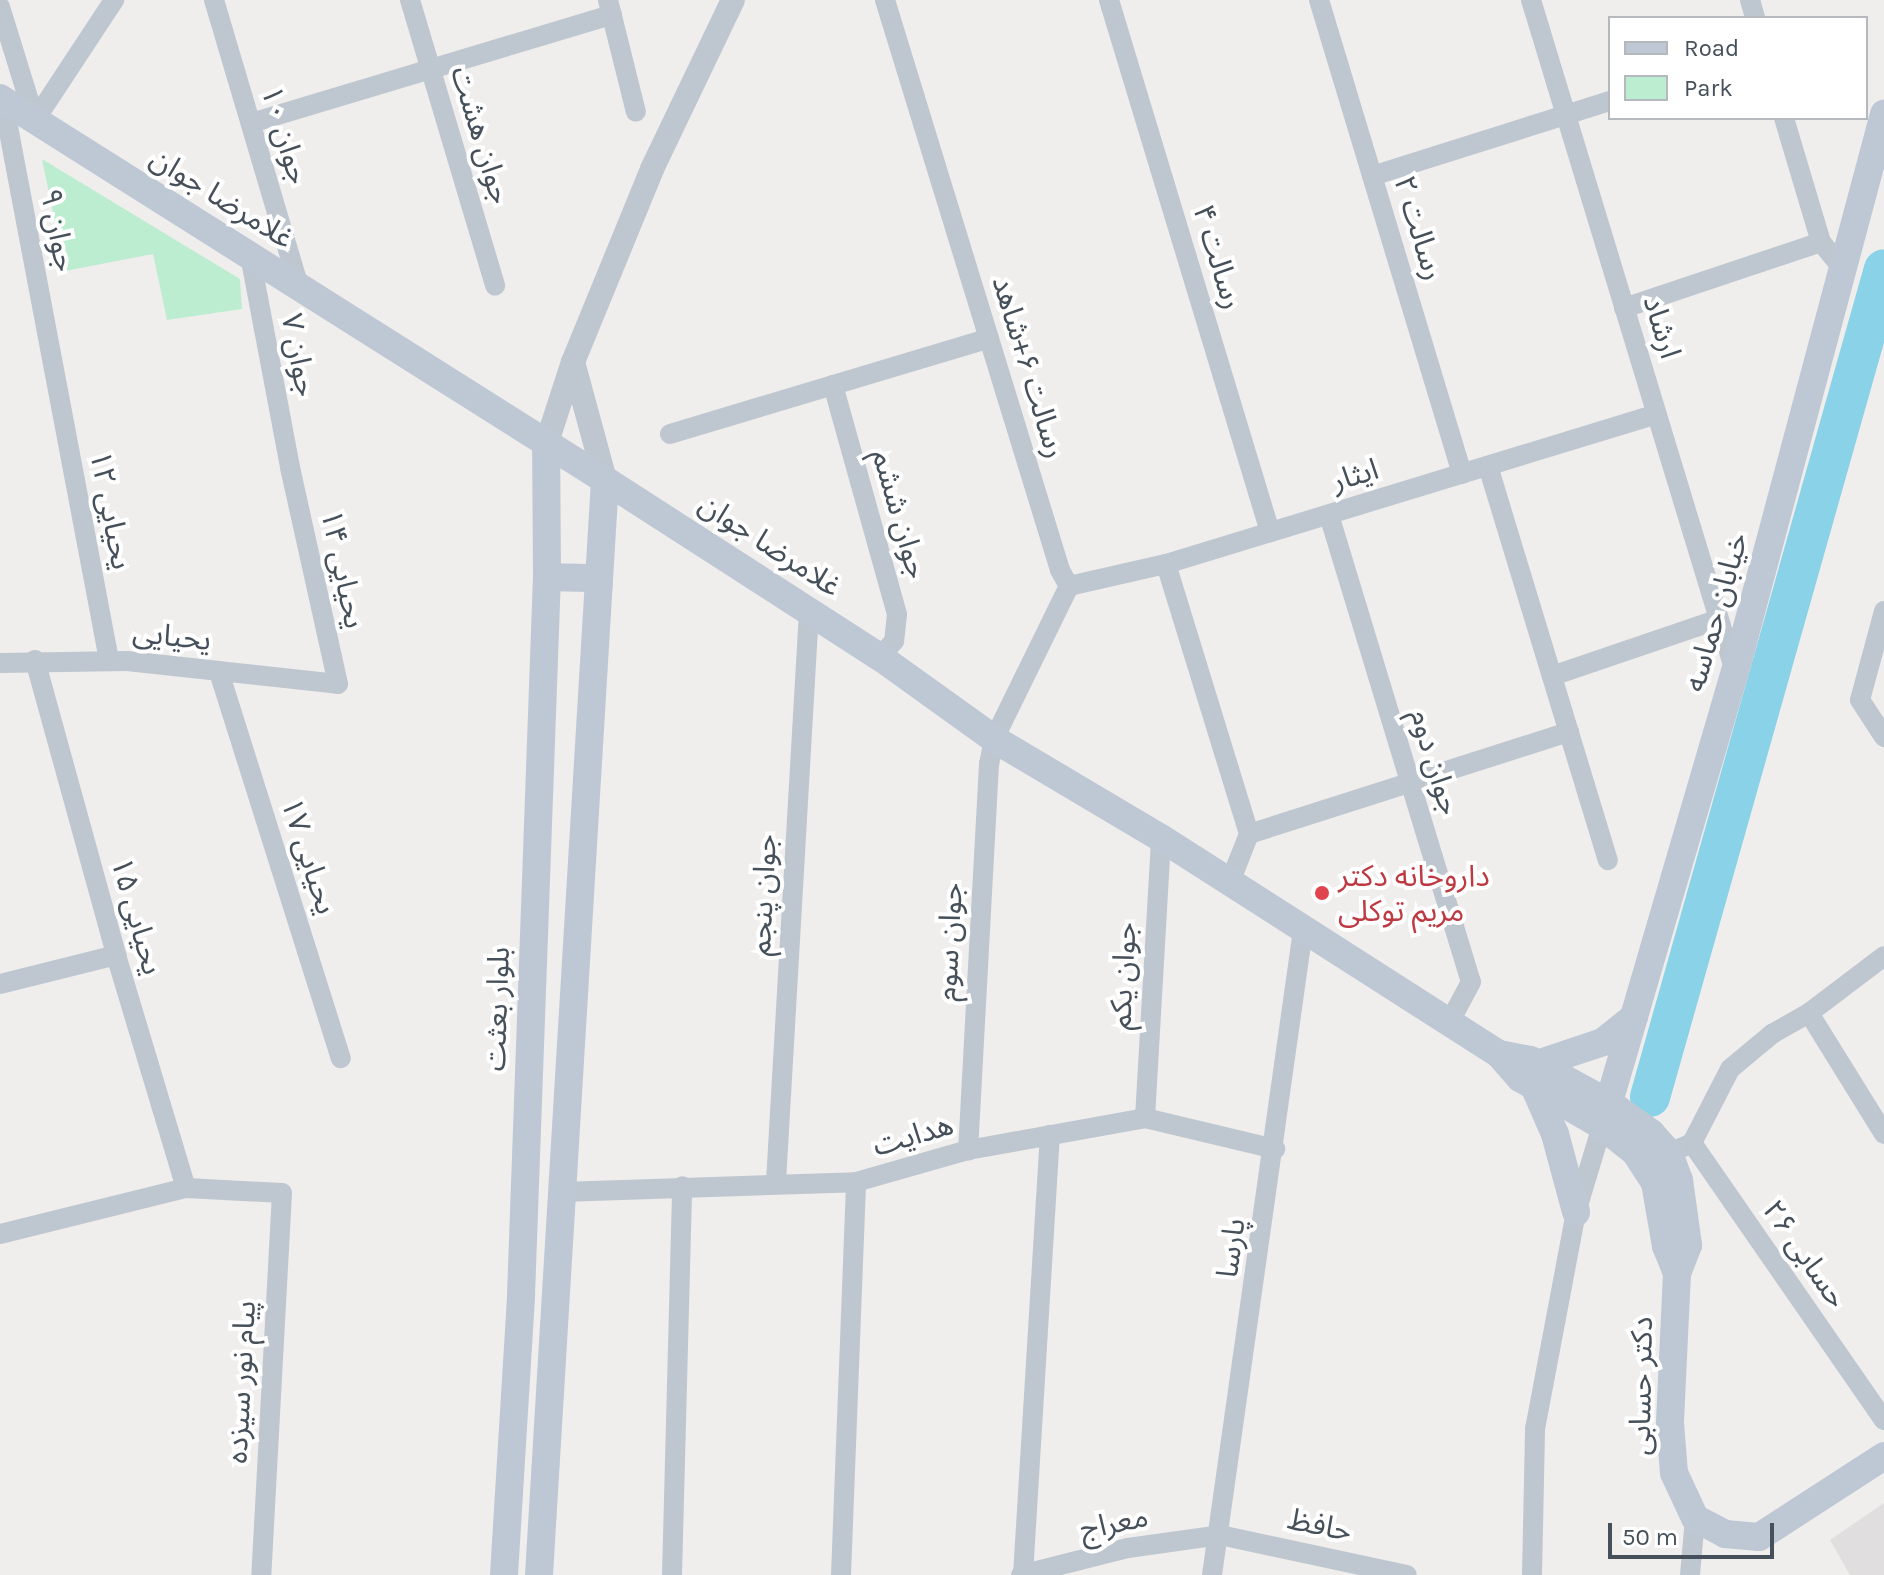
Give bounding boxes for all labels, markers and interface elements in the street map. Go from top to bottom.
legend [1608,16,1868,120]
text: Road [1684,34,1739,62]
street label: جوان هشت [443,62,519,208]
text: Park [1684,74,1733,102]
street label: جوان ۱۰ [253,81,317,189]
street label: غلامرضا جوان [144,140,300,256]
street label: رسالت ۲ [1386,171,1452,285]
street label: جوان ۹ [32,185,84,275]
street label: رسالت ۴ [1185,200,1251,314]
street label: رسالت ۶+شاهد [984,272,1074,462]
street label: ارشاد [1635,291,1689,363]
street label: جوان ۷ [273,310,325,400]
street label: جوان ششم [864,445,936,583]
street label: یحیایی ۱۲ [82,447,140,573]
street label: ایثار [1327,451,1383,499]
street label: غلامرضا جوان [692,486,848,604]
street label: یحیایی ۱۴ [313,506,373,632]
street label: خیابان حماسه [1676,528,1756,696]
street label: یحیایی [131,614,213,658]
street label: جوان دوم [1402,705,1468,819]
street label: یحیایی ۱۷ [273,793,345,919]
street label: جوان پنجم [742,833,784,957]
street label: یحیایی ۱۵ [103,853,171,979]
place label: داروخانه دکتر مریم توکلی [1338,858,1490,928]
street label: جوان سوم [928,882,970,1002]
marker: داروخانه دکتر مریم توکلی [1313,884,1331,902]
street label: جوان یکم [1102,921,1144,1031]
street label: بلوار بعثت [477,946,517,1072]
street label: هدایت [869,1106,957,1164]
street label: حسابی ۲۶ [1755,1193,1855,1315]
street label: پارسا [1209,1216,1253,1280]
street label: پیام نور سیزده [219,1300,263,1464]
street label: دکتر حسابی [1622,1316,1660,1456]
street label: معراج [1077,1498,1151,1548]
street label: حافظ [1285,1501,1355,1549]
scale bar [1612,1507,1778,1557]
text: 50 m [1622,1523,1678,1551]

